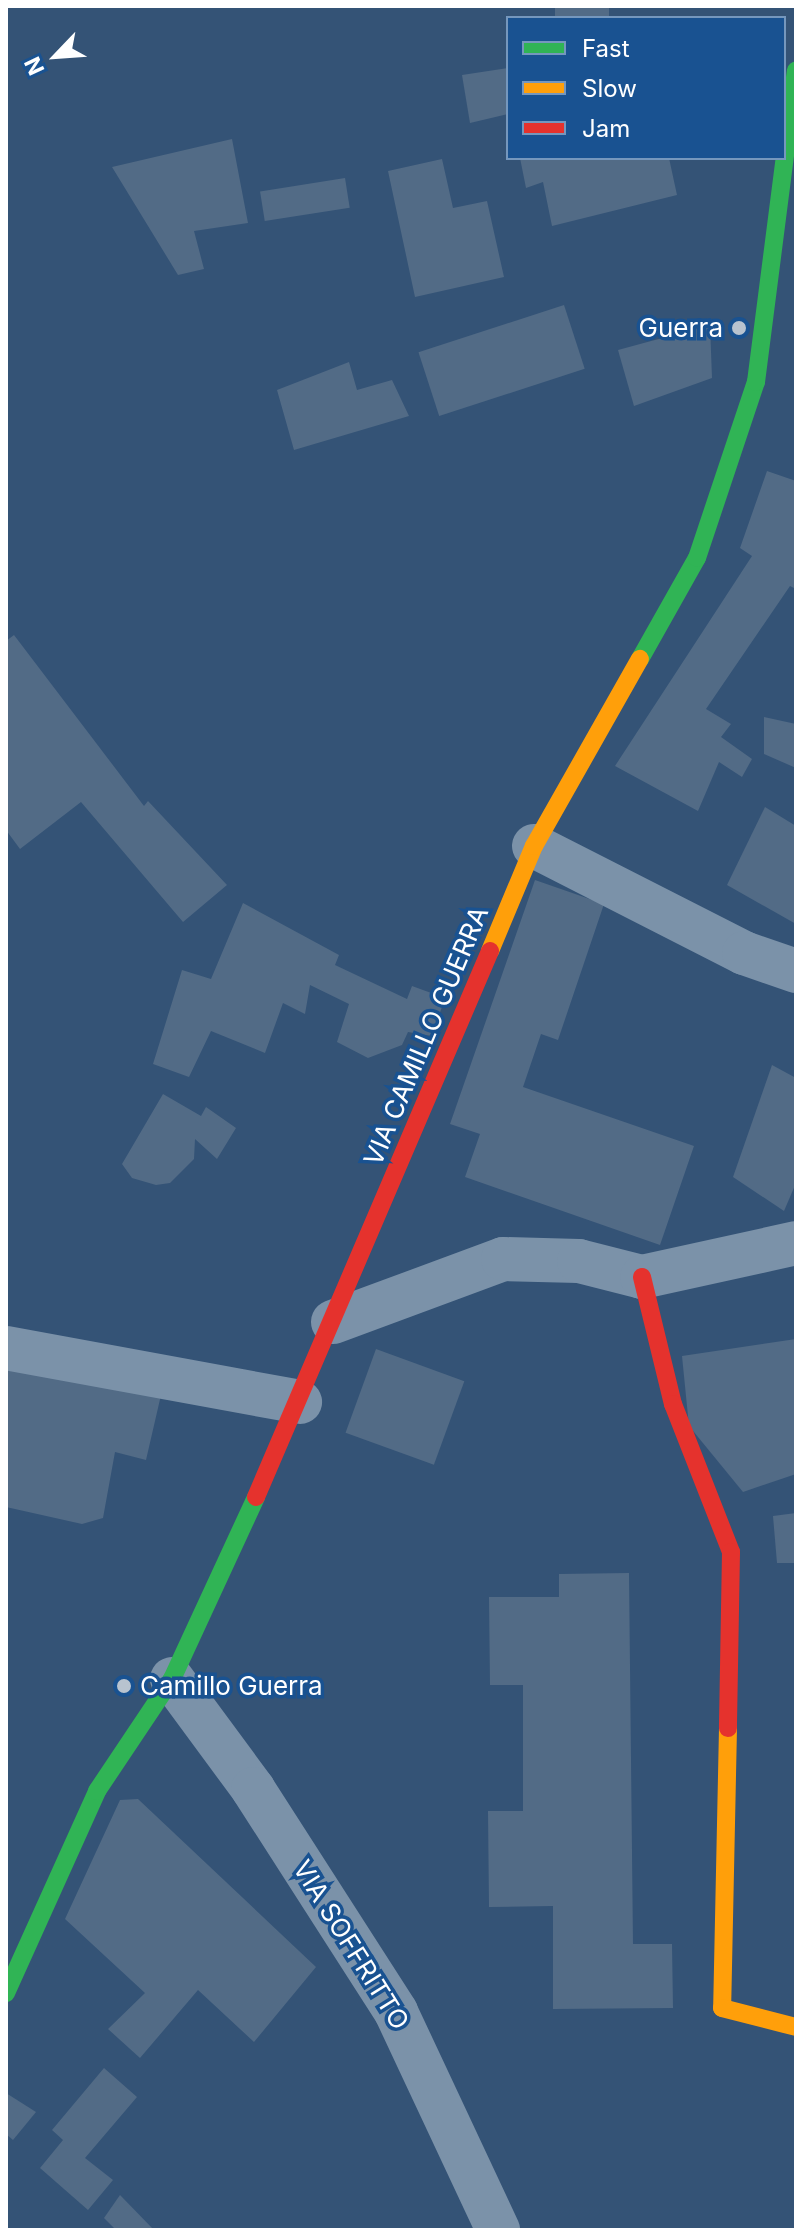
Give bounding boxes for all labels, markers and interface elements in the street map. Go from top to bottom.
north arrow [16,16,96,96]
legend [506,16,786,160]
text: Fast [582,34,630,63]
text: N [19,53,50,79]
text: Slow [582,74,637,103]
text: Jam [582,114,630,143]
place label: Guerra [638,312,723,344]
marker: Guerra [730,319,748,337]
street label: VIA CAMILLO GUERRA [357,902,495,1170]
place label: Camillo Guerra [140,1670,323,1702]
marker: Camillo Guerra [115,1677,133,1695]
street label: VIA SOFFRITTO [286,1855,416,2035]

